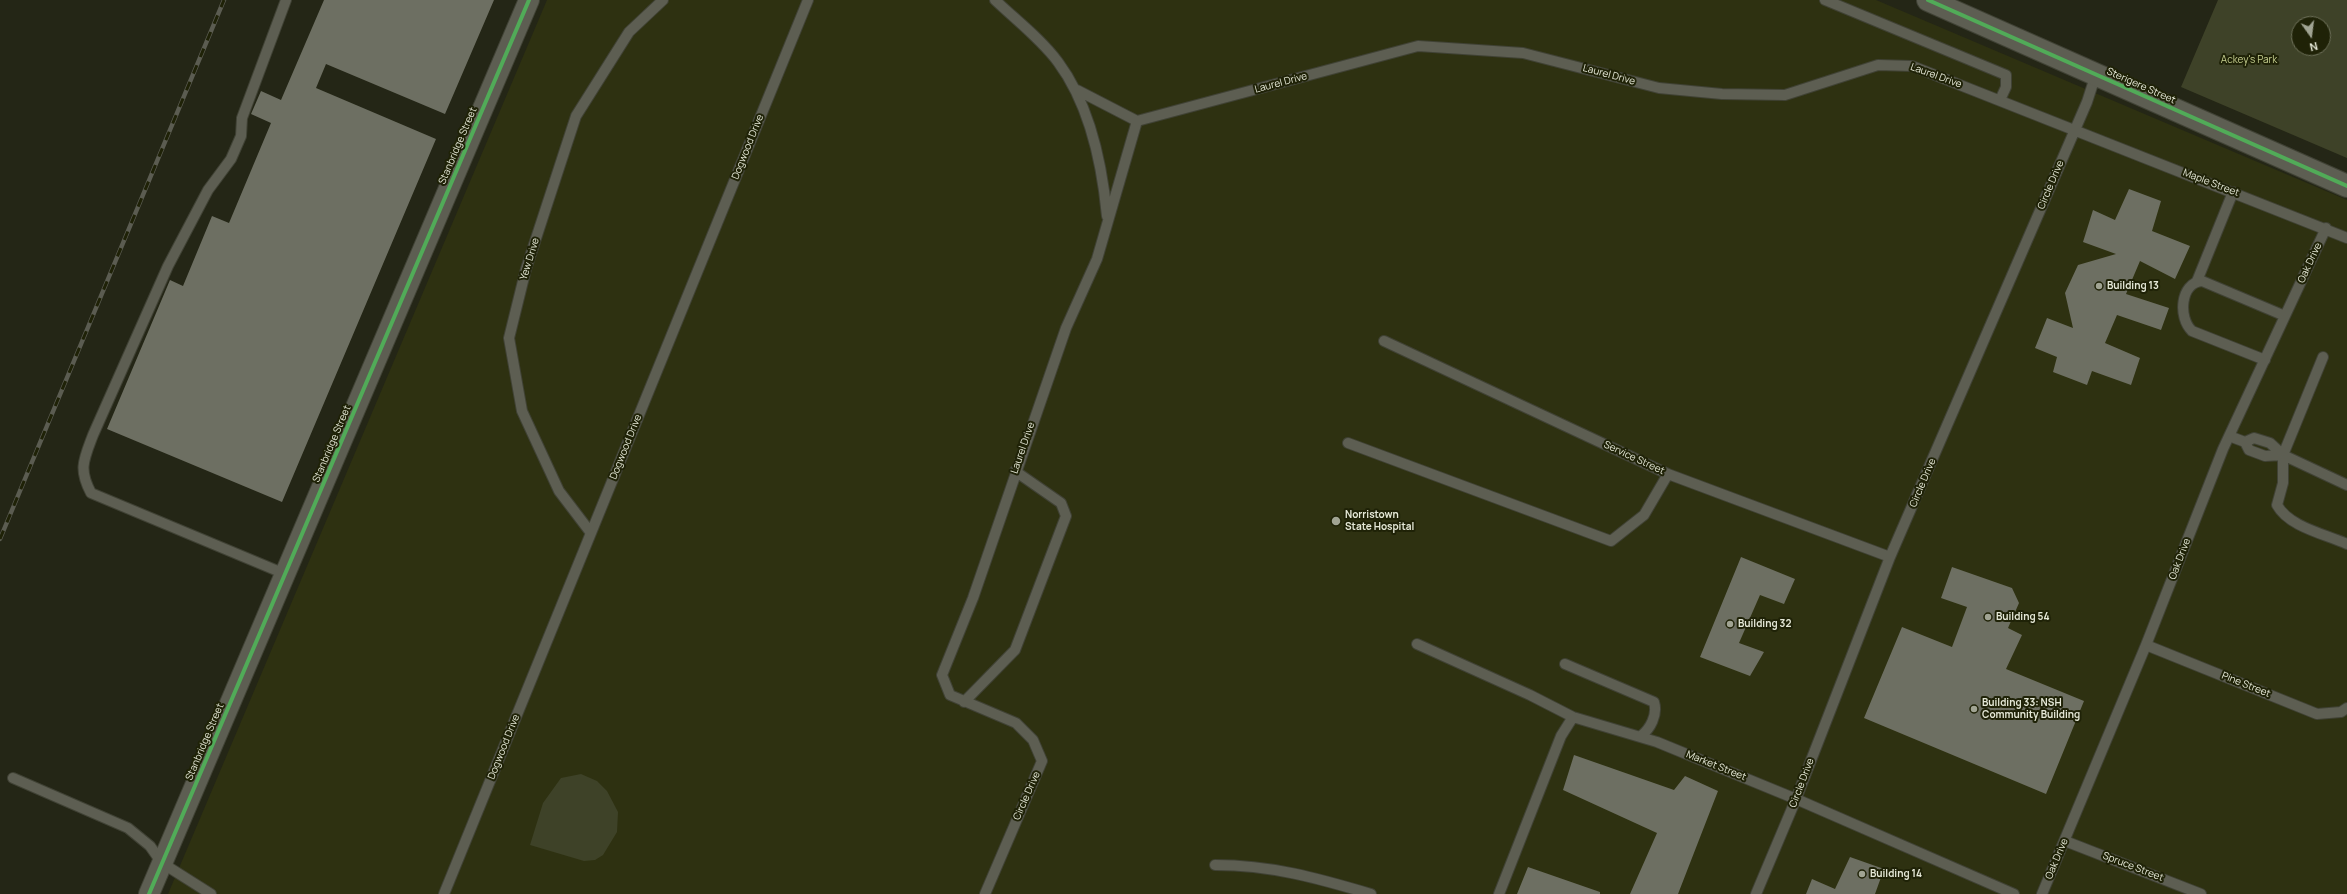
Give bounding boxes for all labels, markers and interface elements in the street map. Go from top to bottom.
north arrow [2291,16,2331,56]
text: N [2308,39,2319,55]
park label: Ackey's Park [2221,54,2277,66]
street label: Laurel Drive [1909,61,1963,91]
street label: Laurel Drive [1582,62,1636,88]
street label: Sterigere Street [2105,65,2177,107]
street label: Laurel Drive [1254,70,1308,96]
street label: Stanbridge Street [436,106,480,186]
street label: Dogwood Drive [729,113,767,181]
street label: Circle Drive [2035,159,2067,211]
street label: Maple Street [2181,167,2241,199]
street label: Yew Drive [518,236,542,282]
street label: Oak Drive [2295,241,2325,285]
place label: Building 13 [2107,280,2159,292]
marker: Building 13 [2094,281,2104,291]
street label: Stanbridge Street [310,404,354,484]
street label: Dogwood Drive [607,413,645,481]
street label: Laurel Drive [1009,421,1037,475]
street label: Service Street [1602,439,1666,477]
street label: Circle Drive [1907,457,1939,509]
place label: Norristown State Hospital [1345,509,1414,532]
marker: Norristown State Hospital [1330,515,1342,527]
street label: Oak Drive [2167,537,2193,581]
place label: Building 54 [1996,611,2050,623]
marker: Building 54 [1983,612,1993,622]
place label: Building 32 [1738,618,1791,630]
marker: Building 32 [1725,619,1735,629]
street label: Pine Street [2220,670,2272,700]
place label: Building 33: NSH Community Building [1982,697,2080,720]
street label: Stanbridge Street [183,702,227,782]
marker: Building 33: NSH Community Building [1969,704,1979,714]
street label: Dogwood Drive [485,713,523,781]
street label: Market Street [1684,749,1748,783]
street label: Circle Drive [1787,757,1817,809]
street label: Circle Drive [1011,770,1043,822]
street label: Oak Drive [2043,837,2071,881]
street label: Spruce Street [2101,850,2165,884]
place label: Building 14 [1870,868,1922,880]
marker: Building 14 [1857,869,1867,879]

